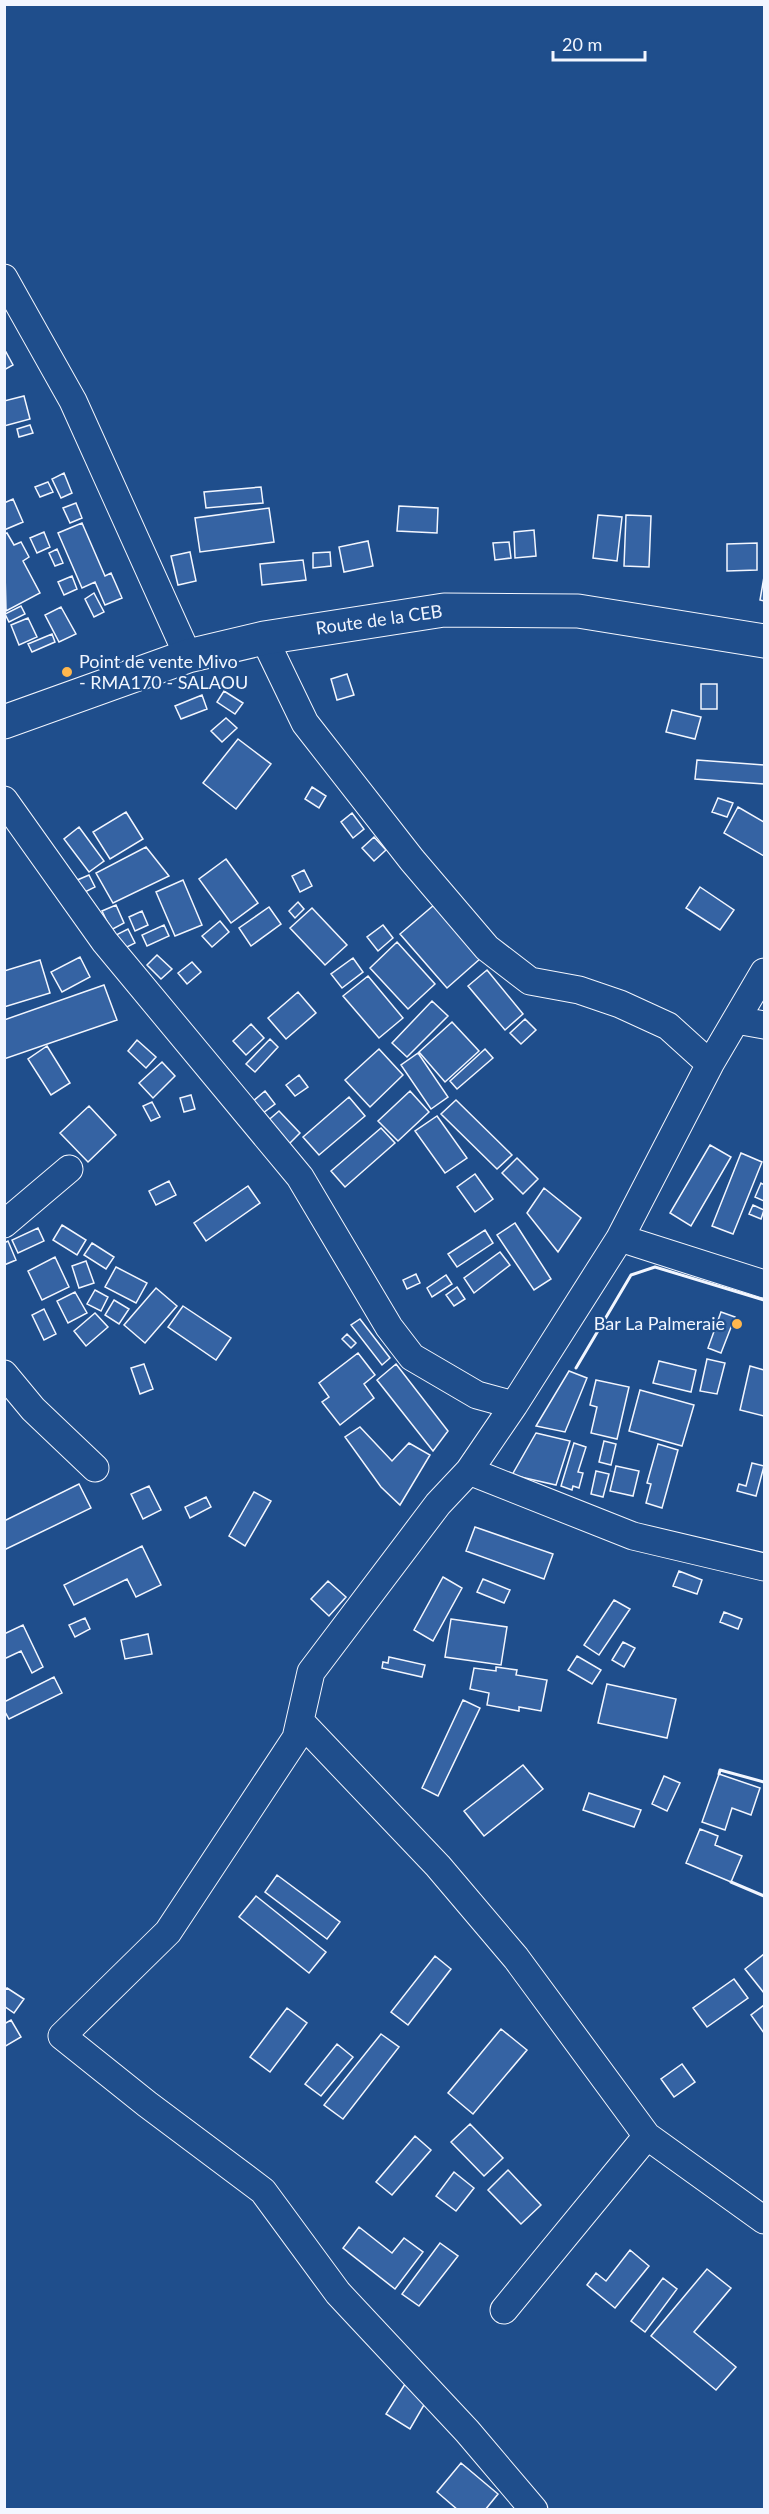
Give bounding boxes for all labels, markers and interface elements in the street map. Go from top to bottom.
scale bar [553,24,644,62]
text: 20 m [562,33,602,55]
street label: Route de la CEB [314,599,444,639]
place label: Point de vente Mivo - RMA170 - SALAOU [79,650,248,693]
marker: Point de vente Mivo - RMA170 - SALAOU [60,665,74,679]
place label: Bar La Palmeraie [594,1312,725,1334]
marker: Bar La Palmeraie [730,1317,744,1331]

